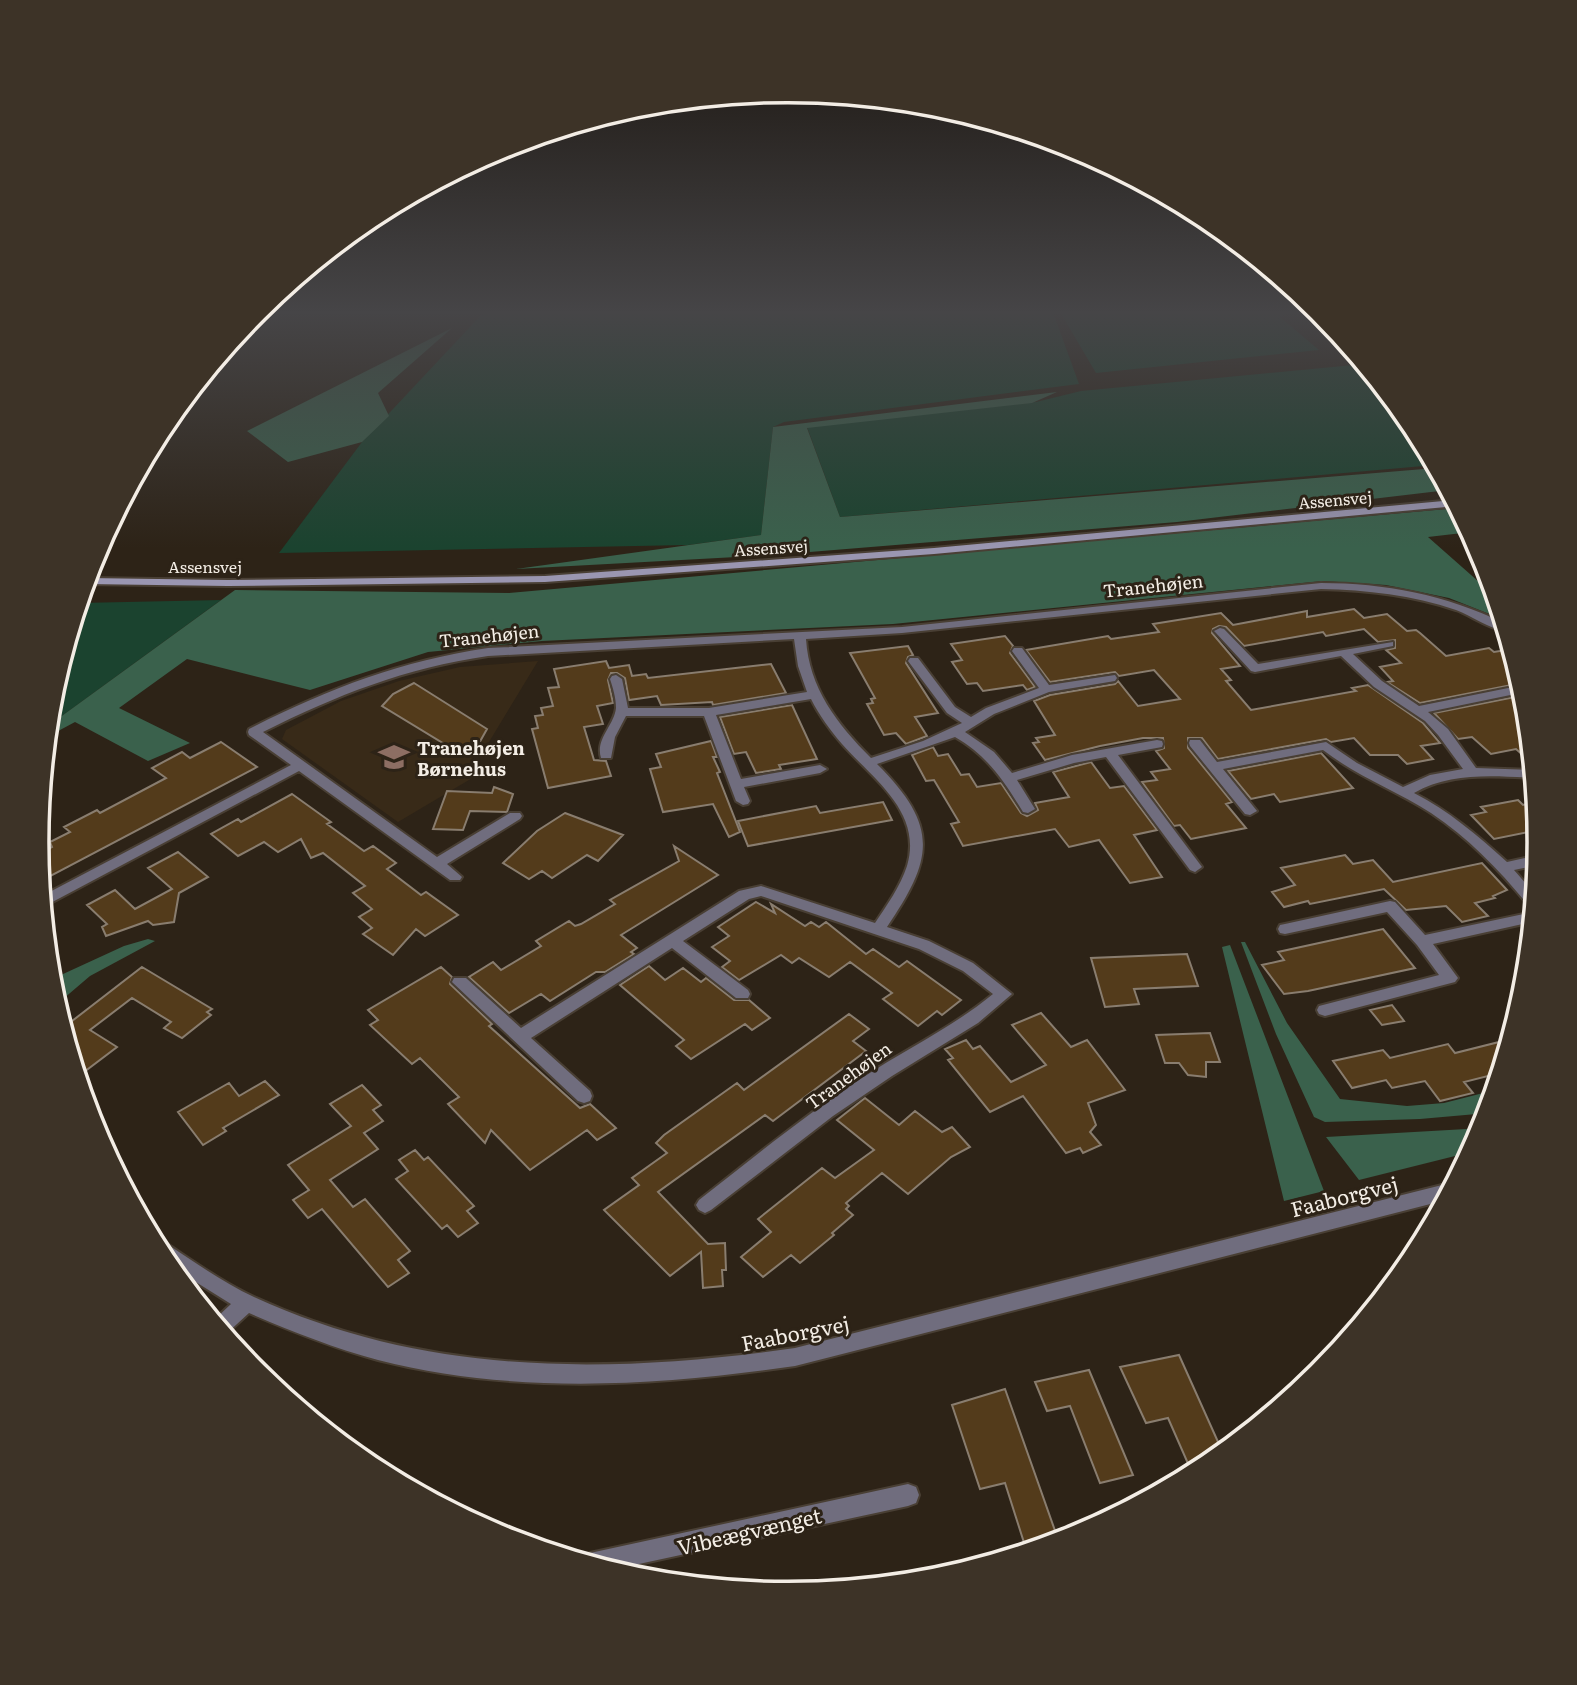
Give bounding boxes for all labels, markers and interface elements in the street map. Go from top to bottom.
street label: Assensvej [1297,484,1373,514]
street label: Assensvej [733,532,809,562]
street label: Assensvej [168,554,242,578]
street label: Tranehøjen [1101,566,1205,604]
street label: Tranehøjen [437,616,541,654]
place label: Tranehøjen Børnehus [417,734,525,782]
school or university icon: Tranehøjen Børnehus [377,740,411,774]
street label: Tranehøjen [799,1034,897,1116]
street label: Faaborgvej [1287,1167,1401,1223]
street label: Faaborgvej [738,1306,852,1358]
street label: Vibeægvænget [674,1498,825,1562]

